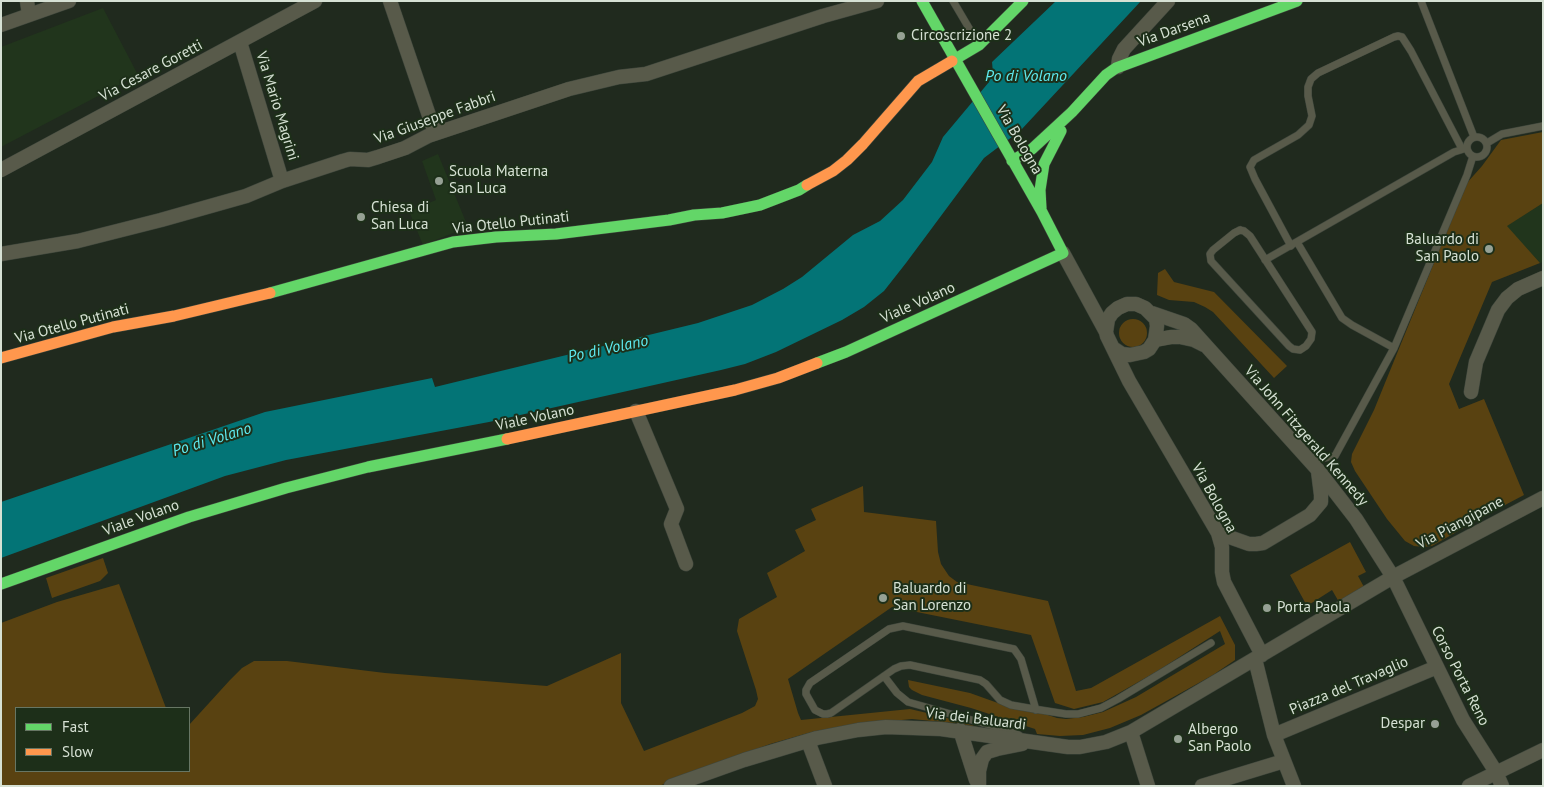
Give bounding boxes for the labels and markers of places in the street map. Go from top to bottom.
place label: Circoscrizione 2 [911,27,1012,45]
marker: Circoscrizione 2 [895,30,907,42]
place label: Scuola Materna San Luca [449,163,548,198]
marker: Scuola Materna San Luca [433,175,445,187]
place label: Chiesa di San Luca [371,199,429,234]
marker: Chiesa di San Luca [355,211,367,223]
place label: Baluardo di San Paolo [1406,231,1479,266]
marker: Baluardo di San Paolo [1483,243,1495,255]
place label: Baluardo di San Lorenzo [893,580,971,615]
marker: Baluardo di San Lorenzo [877,592,889,604]
place label: Porta Paola [1277,599,1350,617]
marker: Porta Paola [1261,602,1273,614]
place label: Despar [1381,715,1425,733]
marker: Despar [1429,718,1441,730]
place label: Albergo San Paolo [1188,721,1251,756]
marker: Albergo San Paolo [1172,733,1184,745]

